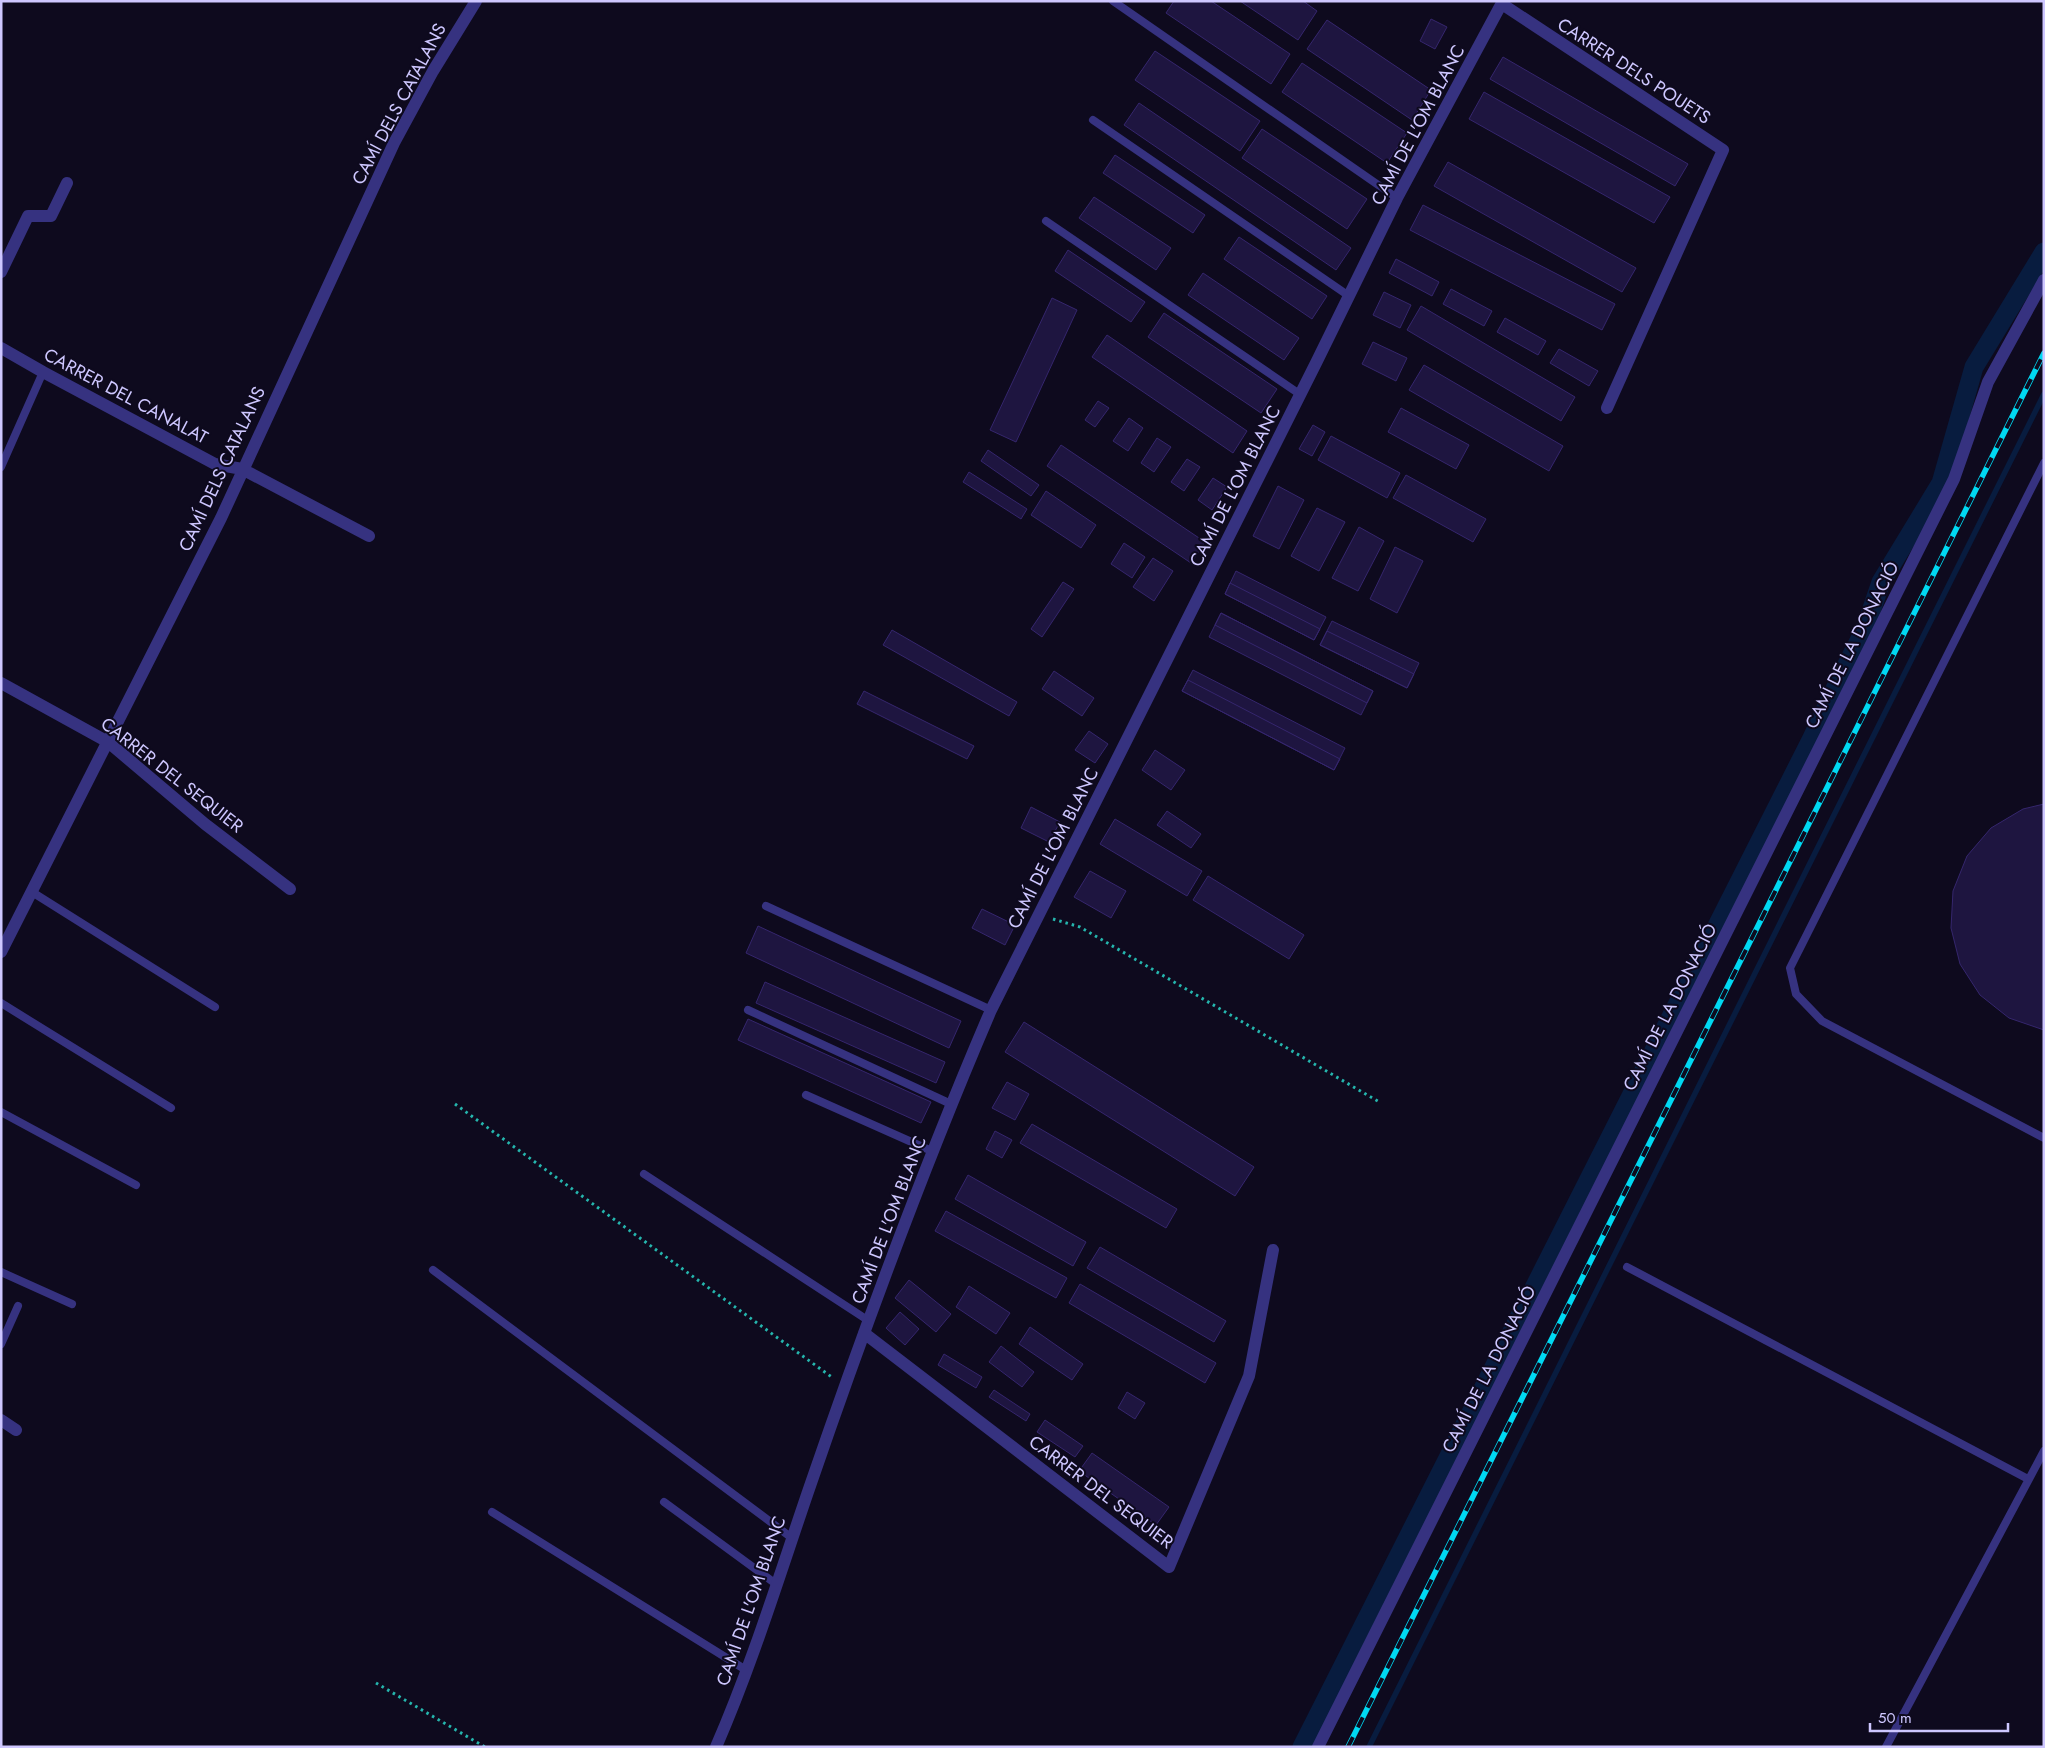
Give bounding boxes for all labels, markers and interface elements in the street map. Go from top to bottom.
street label: CARRER DELS POUETS [1552,11,1716,131]
street label: CAMÍ DELS CATALANS [345,19,453,189]
street label: CAMÍ DE L'OM BLANC [1365,40,1471,210]
street label: CARRER DEL CANALAT [39,342,213,451]
street label: CAMÍ DELS CATALANS [172,382,272,556]
street label: CAMÍ DE L'OM BLANC [1183,401,1287,571]
street label: CAMÍ DE LA DONACIÓ [1799,557,1905,733]
street label: CARRER DEL SEQUIER [95,711,249,839]
street label: CAMÍ DE L'OM BLANC [1001,763,1105,933]
street label: CAMÍ DE LA DONACIÓ [1617,919,1723,1095]
street label: CAMÍ DE L'OM BLANC [845,1132,933,1308]
street label: CAMÍ DE LA DONACIÓ [1436,1281,1542,1457]
street label: CARRER DEL SEQUIER [1023,1429,1179,1555]
street label: CAMÍ DE L'OM BLANC [710,1513,792,1689]
scale bar [1870,1700,2008,1732]
text: 50 m [1878,1707,1912,1729]

